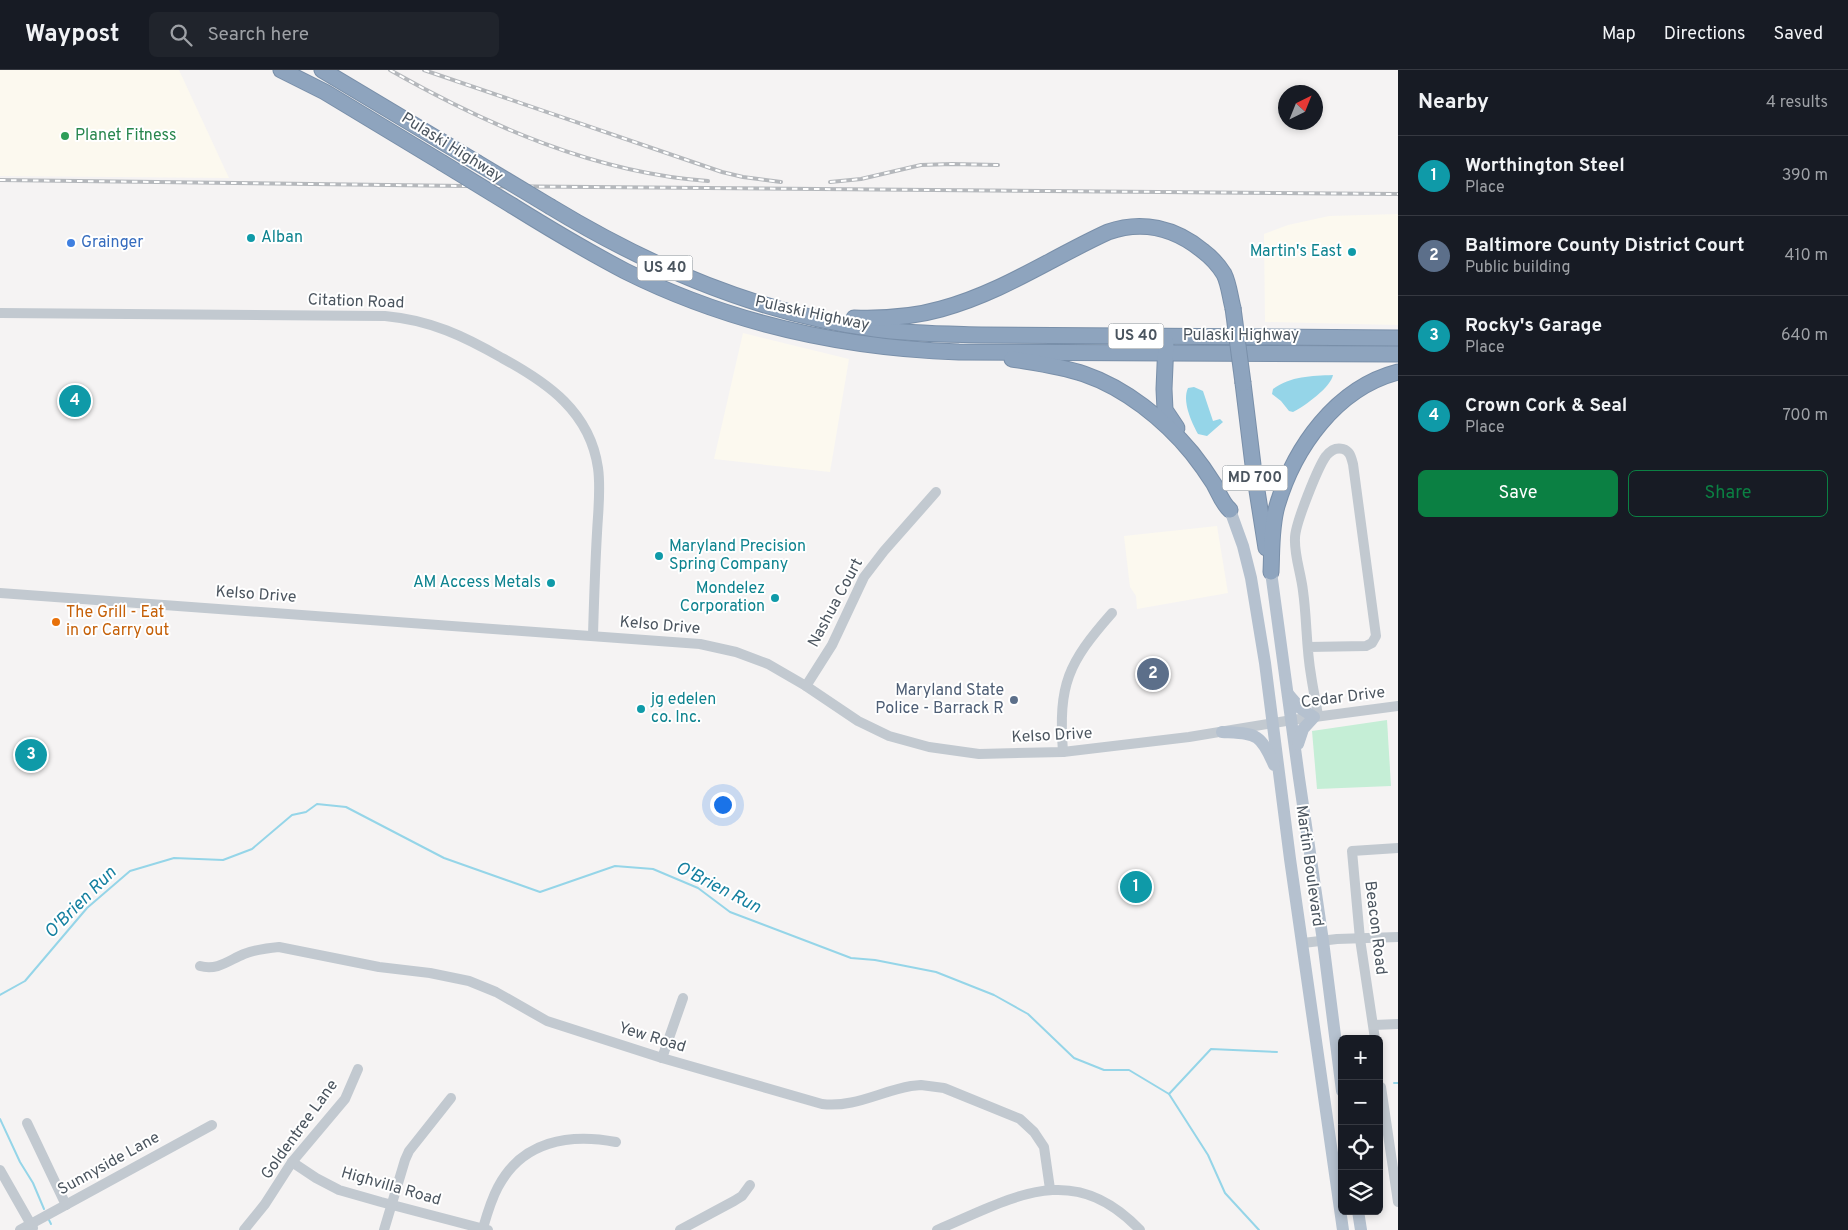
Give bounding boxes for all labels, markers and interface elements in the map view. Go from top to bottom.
search box [149,12,499,57]
text: Waypost [25,20,119,50]
icon: search [167,21,195,49]
text: Search here [207,23,309,47]
text: Map [1602,23,1636,46]
text: Directions [1664,23,1746,46]
text: Saved [1774,23,1823,46]
north arrow [1278,85,1323,130]
text: Nearby [1418,89,1489,116]
text: 4 results [1766,93,1828,113]
street label: Pulaski Highway [397,109,507,187]
place label: Planet Fitness [75,126,177,146]
marker: Planet Fitness [59,130,71,142]
text: Worthington Steel [1465,154,1625,178]
text: 1 [1431,166,1437,186]
text: 390 m [1782,166,1828,186]
text: Place [1465,178,1505,198]
place label: Alban [261,228,303,248]
marker: Alban [245,232,257,244]
place label: Grainger [81,233,144,253]
text: Baltimore County District Court [1465,234,1744,258]
marker: Grainger [65,237,77,249]
place label: Martin's East [1250,242,1342,262]
marker: Martin's East [1346,246,1358,258]
text: 2 [1429,246,1439,266]
text: 410 m [1785,246,1828,266]
road number: US 40 [638,256,692,280]
text: Public building [1465,258,1570,278]
street label: Citation Road [307,290,405,314]
street label: Pulaski Highway [753,292,871,336]
text: Rocky's Garage [1465,314,1602,338]
road number: US 40 [1108,324,1164,348]
street label: Pulaski Highway [1183,326,1299,346]
text: 3 [1429,326,1439,346]
text: 640 m [1781,326,1828,346]
text: Place [1465,338,1505,358]
pin: 4 [59,382,91,420]
text: Crown Cork & Seal [1465,394,1627,418]
text: 4 [1429,406,1439,426]
text: 700 m [1782,406,1828,426]
text: Place [1465,418,1505,438]
road number: MD 700 [1222,466,1288,490]
button: Save [1418,470,1618,517]
button: Share [1628,470,1828,517]
place label: Maryland Precision Spring Company [669,537,806,575]
marker: Maryland Precision Spring Company [653,550,665,562]
street label: Nashua Court [804,555,868,651]
place label: AM Access Metals [413,573,541,593]
marker: AM Access Metals [545,577,557,589]
place label: Mondelez Corporation [680,579,765,617]
street label: Kelso Drive [215,582,297,608]
marker: Mondelez Corporation [769,592,781,604]
place label: The Grill - Eat in or Carry out [66,603,169,641]
street label: Kelso Drive [619,613,701,639]
marker: The Grill - Eat in or Carry out [50,616,62,628]
pin: 2 [1137,655,1169,693]
place label: Maryland State Police - Barrack R [875,681,1004,719]
street label: Cedar Drive [1300,683,1386,713]
place label: jg edelen co. Inc. [650,690,716,728]
marker: Maryland State Police - Barrack R [1008,694,1020,706]
marker: jg edelen co. Inc. [635,703,647,715]
street label: Kelso Drive [1011,724,1093,748]
pin: 3 [15,736,47,774]
your location [710,792,736,818]
street label: Martin Boulevard [1291,804,1327,928]
water label: O'Brien Run [671,857,765,919]
water label: O'Brien Run [40,862,122,944]
pin: 1 [1120,868,1152,906]
street label: Beacon Road [1359,880,1391,976]
street label: Yew Road [616,1018,688,1058]
map controls [1338,1035,1383,1215]
button: + [1338,1035,1383,1080]
street label: Goldentree Lane [257,1076,343,1184]
button: − [1338,1080,1383,1125]
button: locate [1338,1125,1383,1170]
street label: Sunnyside Lane [55,1128,163,1200]
street label: Highvilla Road [339,1163,443,1211]
button: layers [1338,1170,1383,1215]

